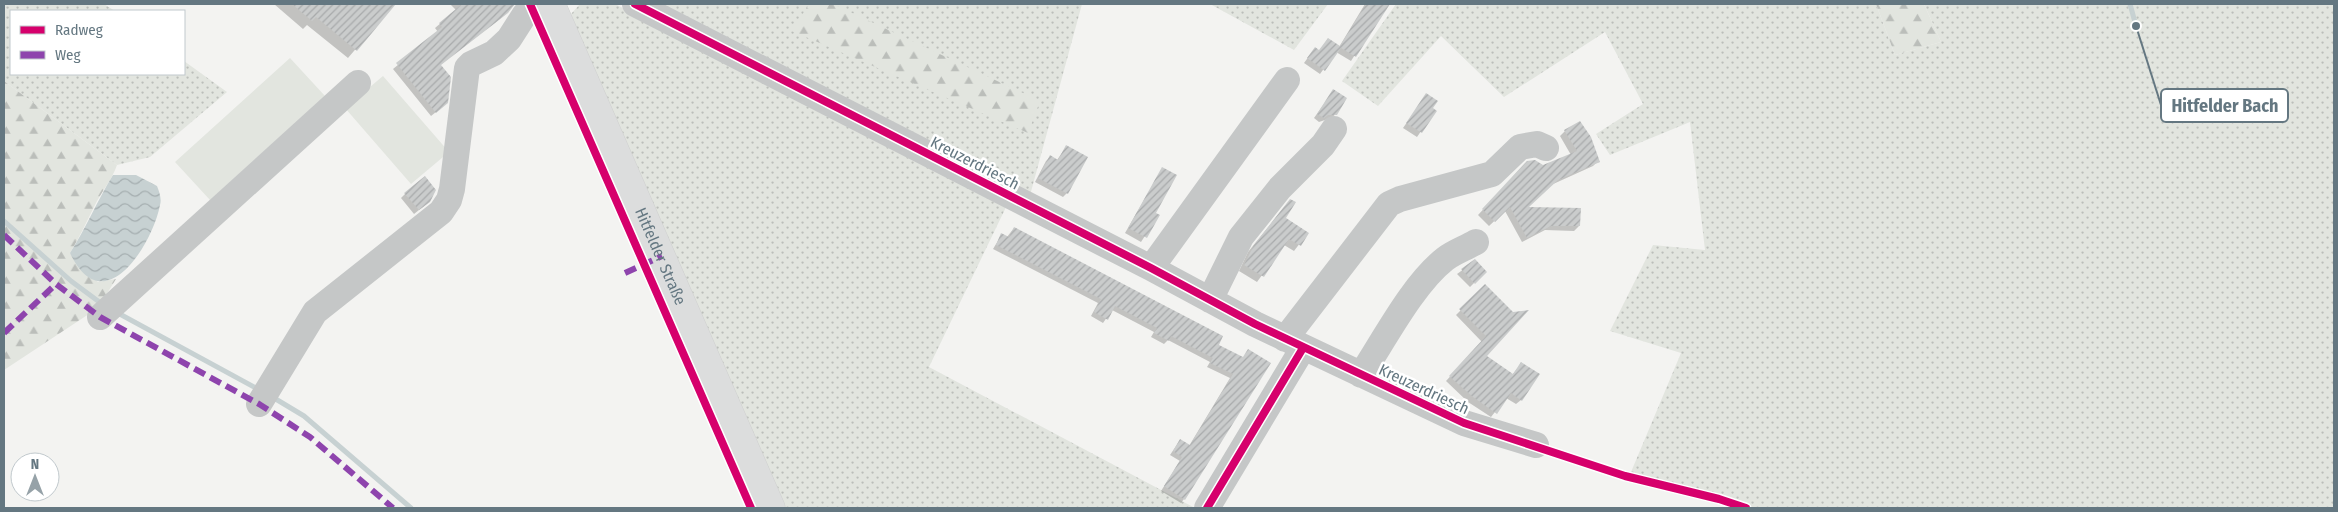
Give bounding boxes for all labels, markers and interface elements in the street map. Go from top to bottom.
legend [10,10,185,75]
text: Radweg [55,21,103,39]
text: Weg [55,46,81,64]
callout: Hitfelder Bach [2161,89,2288,122]
text: Hitfelder Bach [2171,95,2279,117]
street label: Kreuzerdriesch [927,132,1023,194]
street label: Hitfelder Straße [631,204,691,308]
street label: Kreuzerdriesch [1376,360,1472,418]
north arrow [10,452,60,502]
text: N [31,456,39,473]

